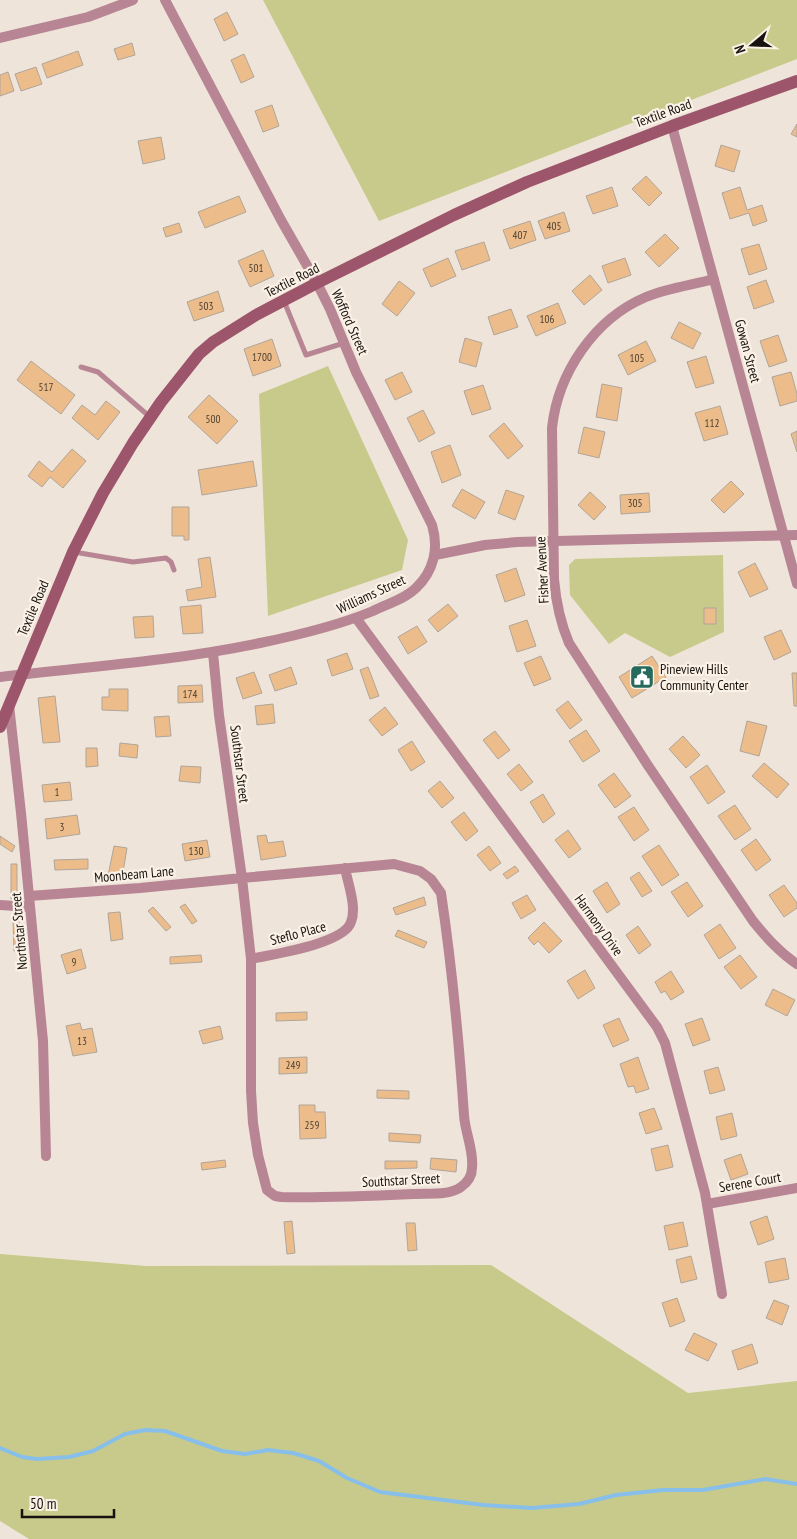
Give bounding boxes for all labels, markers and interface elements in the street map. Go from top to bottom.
north arrow [727,20,777,70]
text: N [730,43,749,56]
street label: Textile Road [632,94,694,132]
house number: 405 [547,219,561,233]
house number: 407 [513,228,527,242]
street label: Textile Road [262,259,322,301]
house number: 501 [249,261,263,275]
street label: Wofford Street [328,286,372,358]
house number: 503 [199,299,213,313]
house number: 106 [540,312,554,326]
street label: Gowan Street [731,317,765,385]
house number: 1700 [252,350,272,364]
house number: 105 [630,351,644,365]
house number: 517 [39,380,53,394]
house number: 500 [206,412,220,426]
house number: 112 [705,416,719,430]
house number: 305 [628,496,642,510]
street label: Fisher Avenue [531,536,553,604]
street label: Williams Street [334,570,408,618]
street label: Textile Road [13,577,53,639]
place label: Pineview Hills Community Center [660,660,749,694]
public building icon: Pineview Hills Community Center [629,664,655,690]
house number: 174 [183,687,197,701]
street label: Southstar Street [226,724,254,804]
house number: 1 [55,785,60,799]
house number: 3 [60,820,65,834]
house number: 130 [189,844,203,858]
street label: Moonbeam Lane [93,862,175,886]
street label: Northstar Street [7,891,31,971]
street label: Harmony Drive [571,891,627,959]
street label: Steflo Place [268,917,328,949]
house number: 9 [72,955,77,969]
house number: 13 [77,1034,87,1048]
house number: 249 [286,1058,300,1072]
house number: 259 [305,1118,319,1132]
street label: Serene Court [718,1168,782,1196]
street label: Southstar Street [362,1169,441,1191]
scale bar [22,1486,115,1518]
text: 50 m [30,1494,56,1513]

